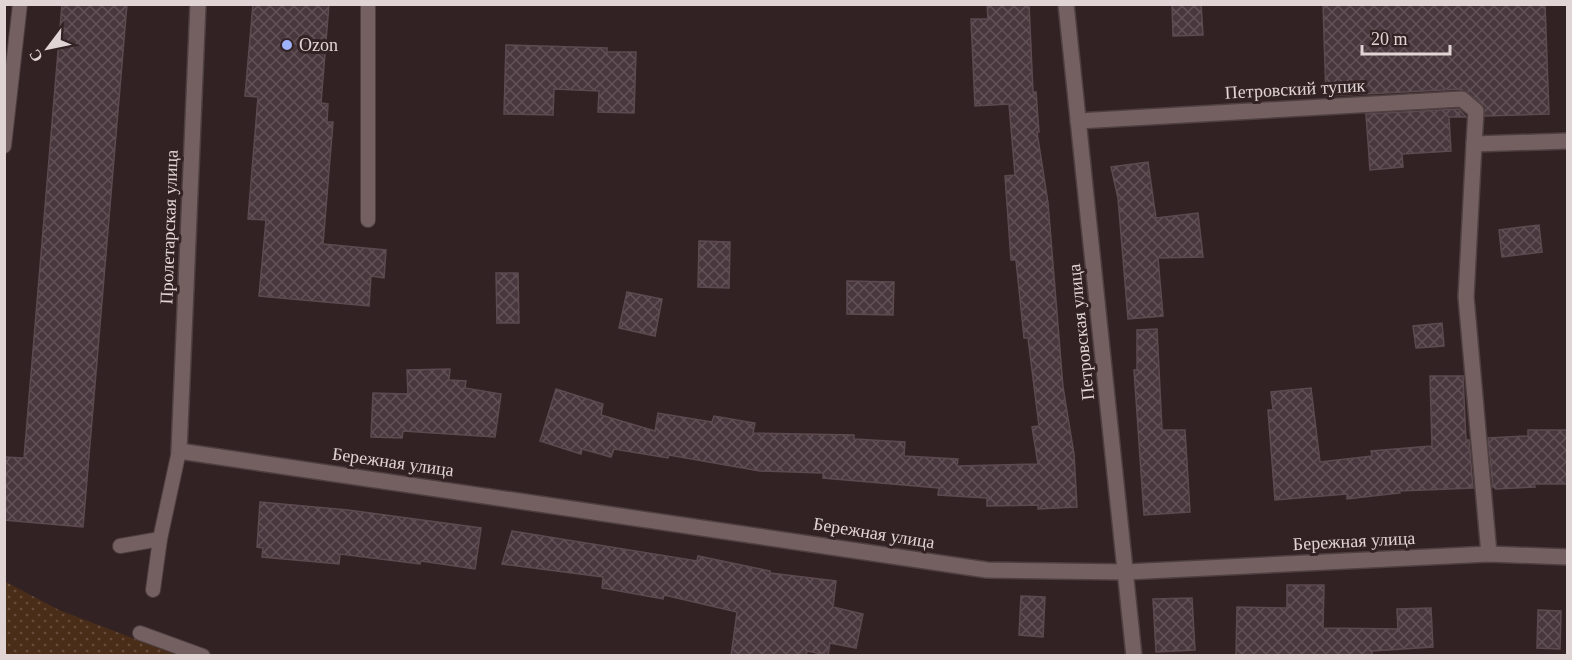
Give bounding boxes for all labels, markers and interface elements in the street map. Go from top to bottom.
north arrow [18,18,78,78]
scale bar [1362,18,1450,56]
text: 20 m [1371,29,1408,49]
place label: Ozon [299,35,338,55]
marker: Ozon [280,38,294,52]
text: С [25,46,46,65]
street label: Петровский тупик [1224,75,1366,103]
street label: Пролетарская улица [156,149,182,305]
street label: Петровская улица [1064,263,1098,401]
street label: Бережная улица [331,444,455,480]
street label: Бережная улица [812,514,936,552]
street label: Бережная улица [1292,528,1416,554]

